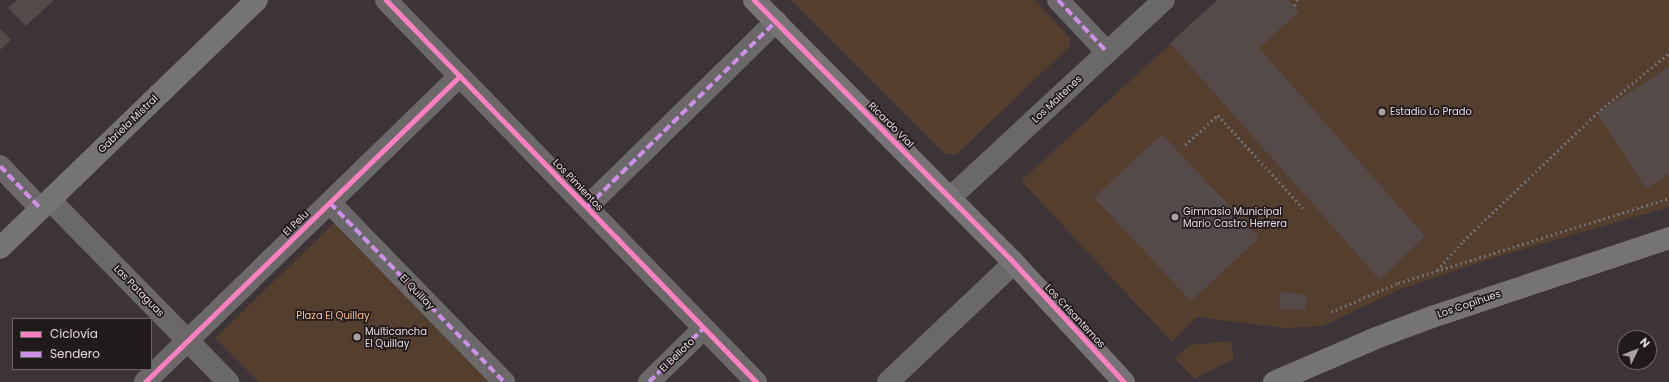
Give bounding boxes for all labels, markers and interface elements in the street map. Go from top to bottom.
street label: Los Maitenes [1029,73,1085,125]
street label: Gabriela Mistral [96,92,160,156]
street label: Ricardo Vial [866,100,916,150]
place label: Estadio Lo Prado [1390,106,1472,118]
marker: Estadio Lo Prado [1377,107,1387,117]
street label: Los Pimientos [550,157,606,213]
place label: Gimnasio Municipal Mario Castro Herrera [1183,205,1287,228]
street label: El Pelu [281,208,311,238]
marker: Gimnasio Municipal Mario Castro Herrera [1170,212,1180,222]
street label: Las Pataguas [111,263,167,319]
street label: El Quillay [397,272,437,312]
street label: Los Crisantemos [1042,282,1108,350]
street label: Los Copihues [1436,288,1502,320]
park label: Plaza El Quillay [296,310,370,322]
legend [12,318,152,370]
text: Ciclovía [50,325,98,342]
place label: Multicancha El Quillay [365,325,427,348]
north arrow [1617,330,1657,370]
marker: Multicancha El Quillay [352,332,362,342]
text: N [1636,334,1654,351]
street label: El Belloto [657,335,697,375]
text: Sendero [50,345,100,362]

